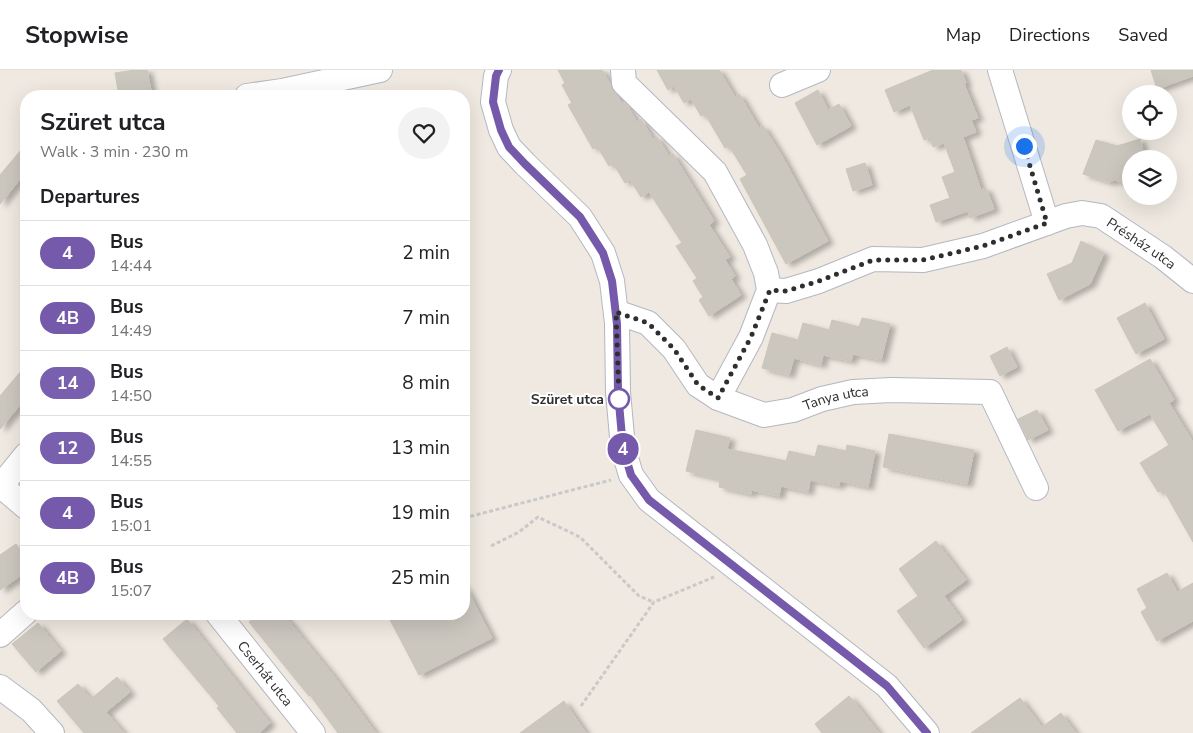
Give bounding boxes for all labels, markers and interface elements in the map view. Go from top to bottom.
text: Stopwise [25,19,128,51]
text: Map [946,23,981,47]
text: Directions [1009,23,1090,47]
text: Saved [1118,23,1168,47]
map controls [1122,85,1177,205]
button: locate [1122,85,1177,140]
text: Szüret utca [40,106,166,138]
button: heart [398,107,450,159]
your location [1012,134,1037,159]
text: Walk · 3 min · 230 m [40,141,188,163]
button: layers [1122,150,1177,205]
text: Departures [40,184,140,210]
street label: Présház utca [1103,213,1180,274]
text: Bus [110,229,143,255]
text: 2 min [402,240,450,266]
text: 4 [62,241,73,265]
text: 14:44 [110,255,152,277]
text: Bus [110,294,143,320]
text: 7 min [402,305,450,331]
text: 4B [56,306,79,330]
text: 14:49 [110,320,152,342]
text: Bus [110,359,143,385]
text: 8 min [402,370,450,396]
text: 14 [57,371,78,395]
street label: Tanya utca [800,382,869,415]
text: 14:50 [110,385,152,407]
marker: Szüret utca [608,388,630,410]
place label: Szüret utca [531,390,604,409]
text: Bus [110,424,143,450]
line badge: 4 [607,433,639,465]
text: 13 min [391,435,450,461]
text: 12 [57,436,78,460]
text: 4 [618,437,628,461]
text: 14:55 [110,450,152,472]
text: Bus [110,489,143,515]
text: 19 min [391,500,450,526]
text: 4 [62,501,73,525]
text: 15:01 [110,515,152,537]
text: Bus [110,554,143,580]
text: 25 min [391,565,450,591]
text: 4B [56,566,79,590]
text: 15:07 [110,580,152,602]
street label: Cserhát utca [233,637,297,710]

